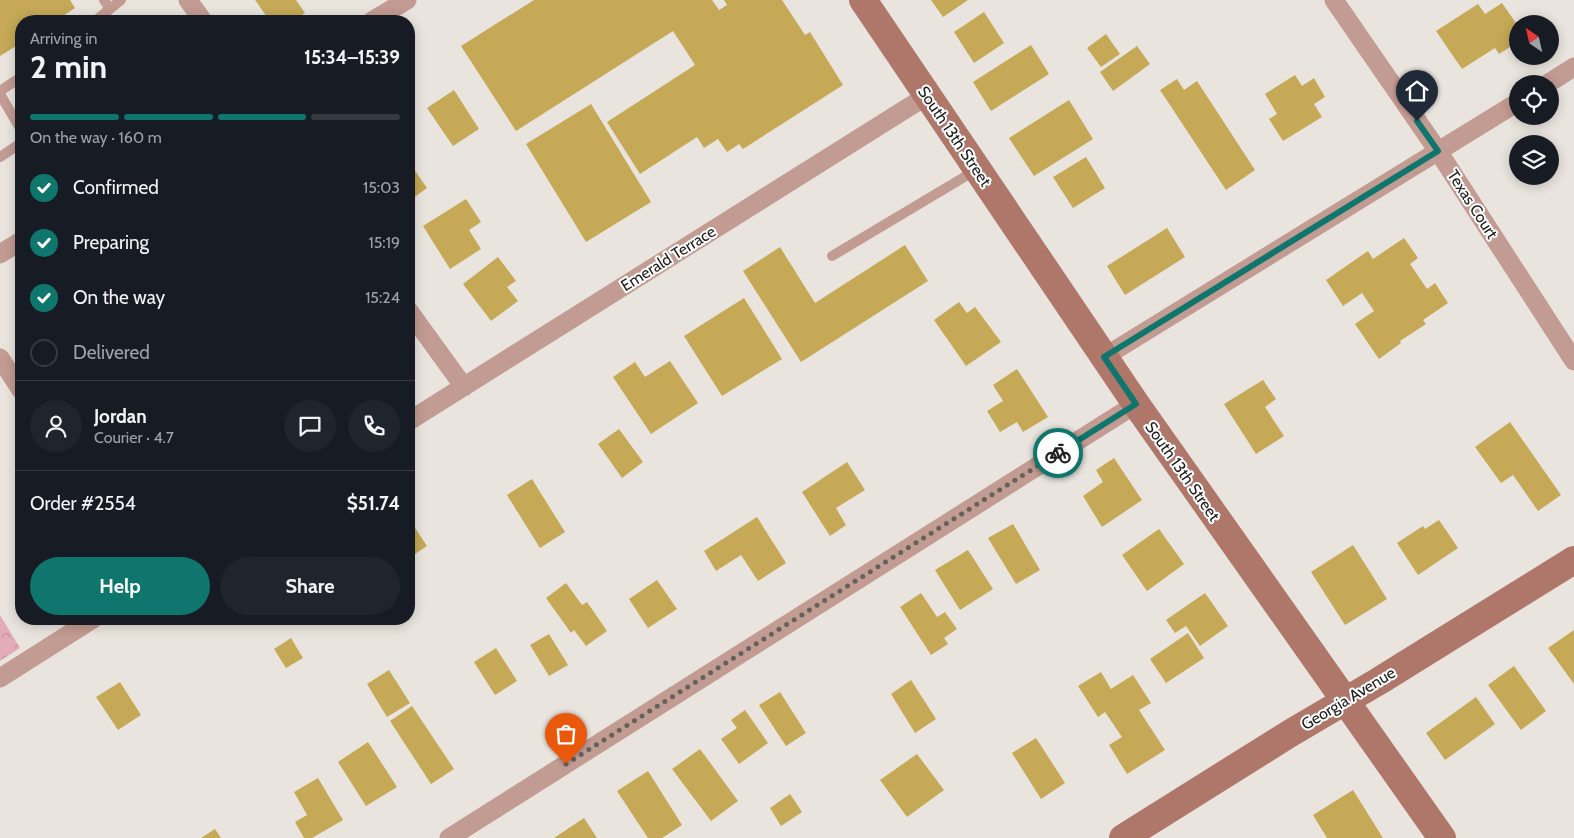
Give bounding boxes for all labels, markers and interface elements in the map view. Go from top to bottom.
north arrow [1509,15,1559,65]
map controls [1509,15,1559,185]
text: Arriving in [30,29,97,48]
text: 15:34–15:39 [304,46,400,69]
text: 2 min [30,47,107,86]
pin [1396,70,1438,121]
button: locate [1509,75,1559,125]
icon: home [1403,77,1431,105]
street label: South 13th Street [914,83,995,191]
text: On the way · 160 m [30,128,162,147]
button: layers [1509,135,1559,185]
street label: Texas Court [1443,166,1502,243]
icon: check [30,174,58,202]
text: Confirmed [73,176,159,199]
text: 15:03 [363,178,400,197]
street label: Emerald Terrace [617,222,719,295]
icon: check [30,229,58,257]
text: Preparing [73,231,149,254]
text: 15:19 [368,233,400,252]
icon: check [30,284,58,312]
text: On the way [73,286,165,309]
text: 15:24 [365,288,400,307]
text: Delivered [73,341,150,364]
button: person [30,400,82,452]
button: chat [284,400,336,452]
button: phone [348,400,400,452]
text: Jordan [94,405,147,428]
street label: South 13th Street [1141,418,1224,525]
text: Courier · 4.7 [94,428,174,447]
courier [1033,428,1083,478]
icon: bike [1044,439,1072,467]
text: Order #2554 [30,492,136,515]
text: $51.74 [347,492,400,515]
button: Help [30,557,210,615]
button: Share [220,557,400,615]
street label: Georgia Avenue [1298,663,1399,734]
pin [545,713,587,764]
icon: bag [552,720,580,748]

